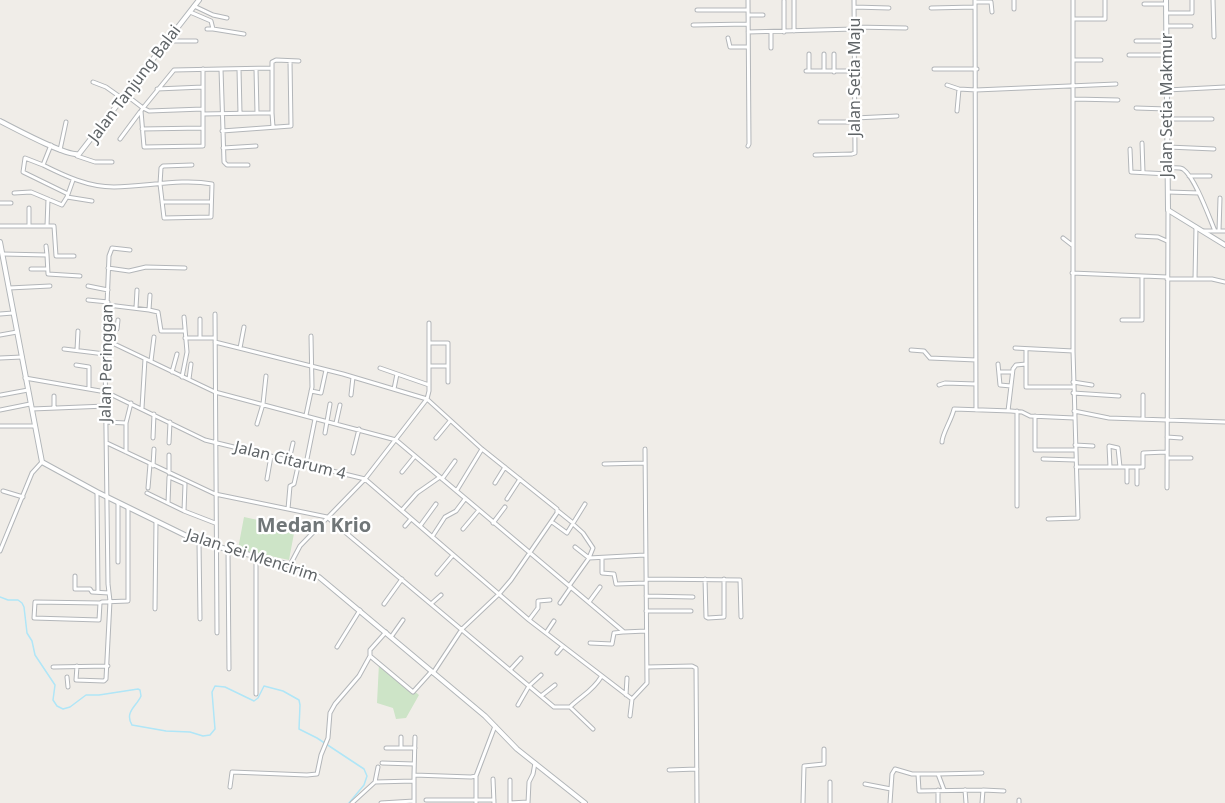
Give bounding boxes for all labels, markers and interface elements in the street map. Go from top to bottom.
street label: Jalan Setia Maju [845,18,865,136]
street label: Jalan Tanjung Balai [85,22,185,146]
street label: Jalan Setia Makmur [1157,33,1177,177]
street label: Jalan Peringgan [96,304,118,422]
street label: Jalan Citarum 4 [232,438,348,484]
district label: Medan Krio [257,514,371,538]
street label: Jalan Sei Mencirim [184,526,320,586]

